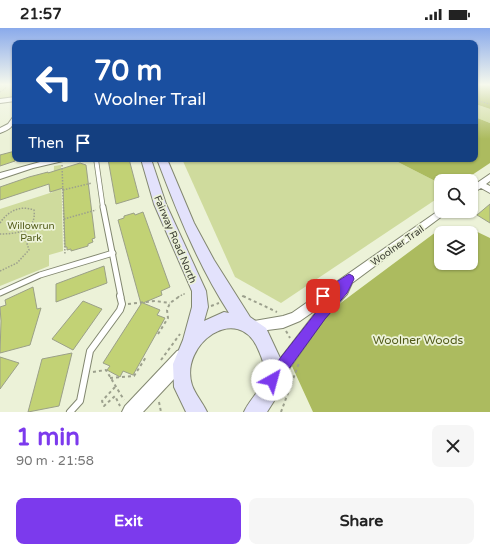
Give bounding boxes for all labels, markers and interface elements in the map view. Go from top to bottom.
text: 21:57 [20,5,62,23]
text: 70 m [94,54,162,88]
icon: left [28,56,80,108]
text: Woolner Trail [94,88,206,110]
icon: arrive [72,132,94,154]
text: Then [28,134,64,152]
map controls [434,174,478,270]
button: search [434,174,478,218]
street label: Fairway Road North [151,194,199,285]
park label: Willowrun Park [7,220,55,244]
street label: Woolner Trail [369,223,427,269]
button: layers [434,226,478,270]
pin [306,279,340,313]
icon: arrive [312,285,334,307]
park label: Woolner Woods [373,333,463,347]
position arrow [251,359,293,401]
text: 1 min [16,423,80,452]
button: close [432,425,474,467]
text: 90 m · 21:58 [16,453,94,469]
button: Exit [16,498,241,544]
button: Share [249,498,474,544]

